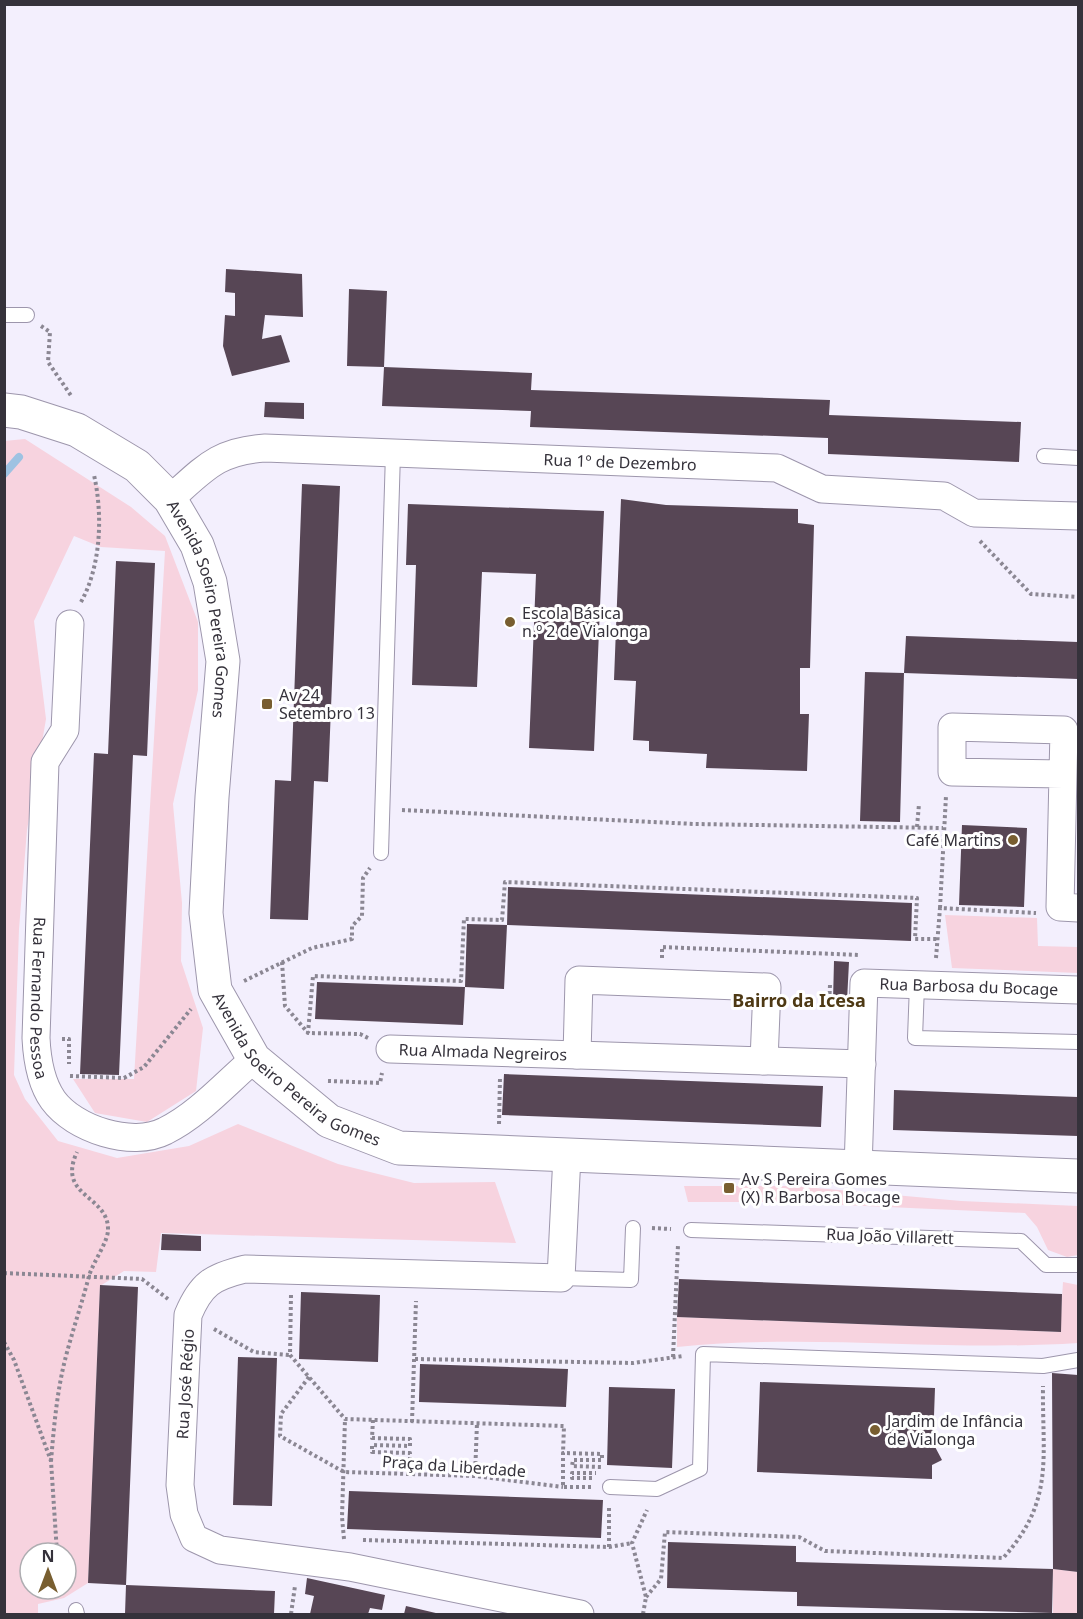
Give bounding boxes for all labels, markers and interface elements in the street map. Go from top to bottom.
street label: Rua 1º de Dezembro [543,448,697,476]
street label: Avenida Soeiro Pereira Gomes [162,496,234,719]
place label: Escola Básica n.º 2 de Vialonga [522,602,648,642]
marker: Escola Básica n.º 2 de Vialonga [503,615,517,629]
place label: Av 24 Setembro 13 [279,684,375,724]
marker: Av 24 Setembro 13 [260,697,274,711]
place label: Café Martins [906,829,1001,851]
marker: Café Martins [1006,833,1020,847]
street label: Rua Fernando Pessoa [25,917,53,1081]
street label: Rua Barbosa du Bocage [879,973,1059,1000]
street label: Avenida Soeiro Pereira Gomes [208,988,384,1151]
district label: Bairro da Icesa [732,988,866,1012]
street label: Rua Almada Negreiros [398,1038,568,1066]
place label: Av S Pereira Gomes (X) R Barbosa Bocage [741,1168,900,1208]
marker: Av S Pereira Gomes (X) R Barbosa Bocage [722,1181,736,1195]
street label: Rua João Villarett [826,1223,954,1249]
street label: Rua José Régio [171,1328,199,1440]
place label: Jardim de Infância de Vialonga [885,1410,1023,1450]
marker: Jardim de Infância de Vialonga [868,1423,882,1437]
street label: Praça da Liberdade [381,1450,527,1482]
north arrow [18,1541,78,1601]
text: N [41,1545,55,1567]

